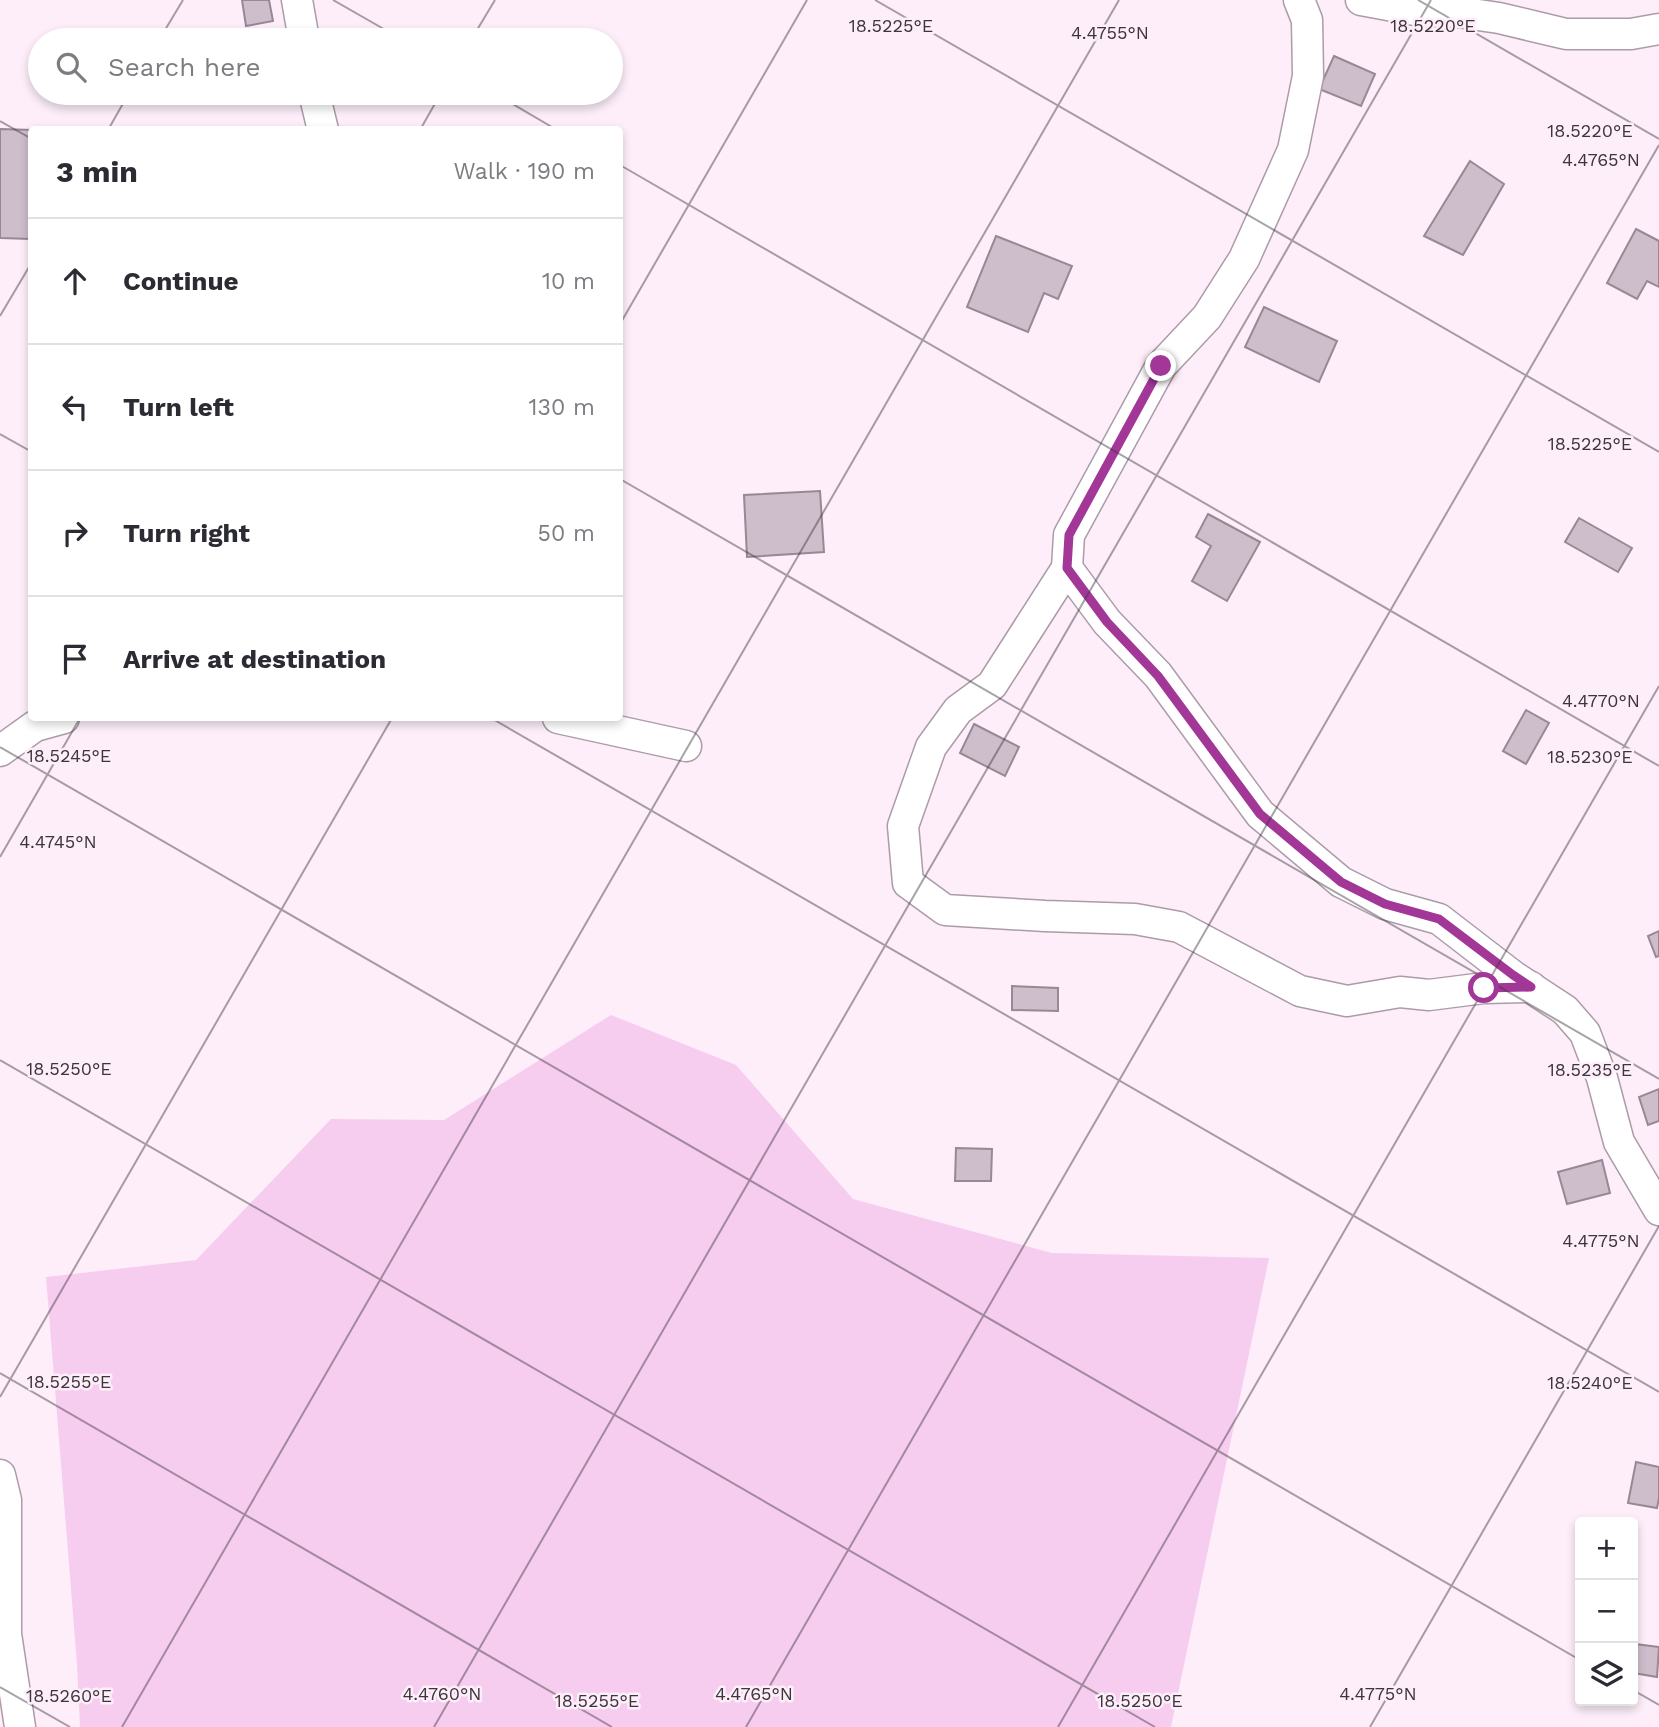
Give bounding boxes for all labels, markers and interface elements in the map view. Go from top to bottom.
text: 18.5225°E [849,15,933,36]
text: 18.5220°E [1390,15,1476,36]
text: 4.4755°N [1071,22,1149,43]
search box [28,28,623,105]
icon: search [52,48,90,86]
text: Search here [108,52,260,82]
text: 18.5220°E [1547,120,1633,141]
text: 4.4765°N [1562,149,1640,170]
text: 3 min [56,154,138,189]
text: Walk · 190 m [454,158,595,185]
icon: ahead [56,262,94,300]
text: Continue [123,266,239,296]
text: 10 m [542,268,595,295]
route end [1145,350,1176,381]
icon: left [56,388,94,426]
text: Turn left [123,392,234,422]
text: 130 m [529,394,595,421]
text: 18.5225°E [1548,433,1632,454]
icon: right [56,514,94,552]
text: Turn right [123,518,250,548]
text: 50 m [538,520,595,547]
icon: arrive [56,640,94,678]
text: Arrive at destination [123,644,386,674]
text: 4.4770°N [1562,690,1640,711]
text: 18.5245°E [27,745,111,766]
text: 18.5230°E [1547,746,1633,767]
text: 4.4745°N [19,831,97,852]
route start [1468,972,1499,1003]
text: 18.5250°E [26,1058,112,1079]
text: 18.5235°E [1548,1059,1632,1080]
text: 4.4775°N [1562,1230,1640,1251]
text: 18.5255°E [27,1371,111,1392]
text: 18.5240°E [1547,1372,1633,1393]
map controls [1575,1517,1638,1706]
button: + [1575,1517,1638,1580]
button: − [1575,1580,1638,1643]
button: layers [1575,1643,1638,1706]
text: 4.4760°N [403,1683,481,1704]
text: 4.4765°N [715,1683,793,1704]
text: 4.4775°N [1339,1683,1417,1704]
text: 18.5260°E [26,1685,112,1706]
text: 18.5255°E [555,1690,639,1711]
text: 18.5250°E [1097,1690,1183,1711]

